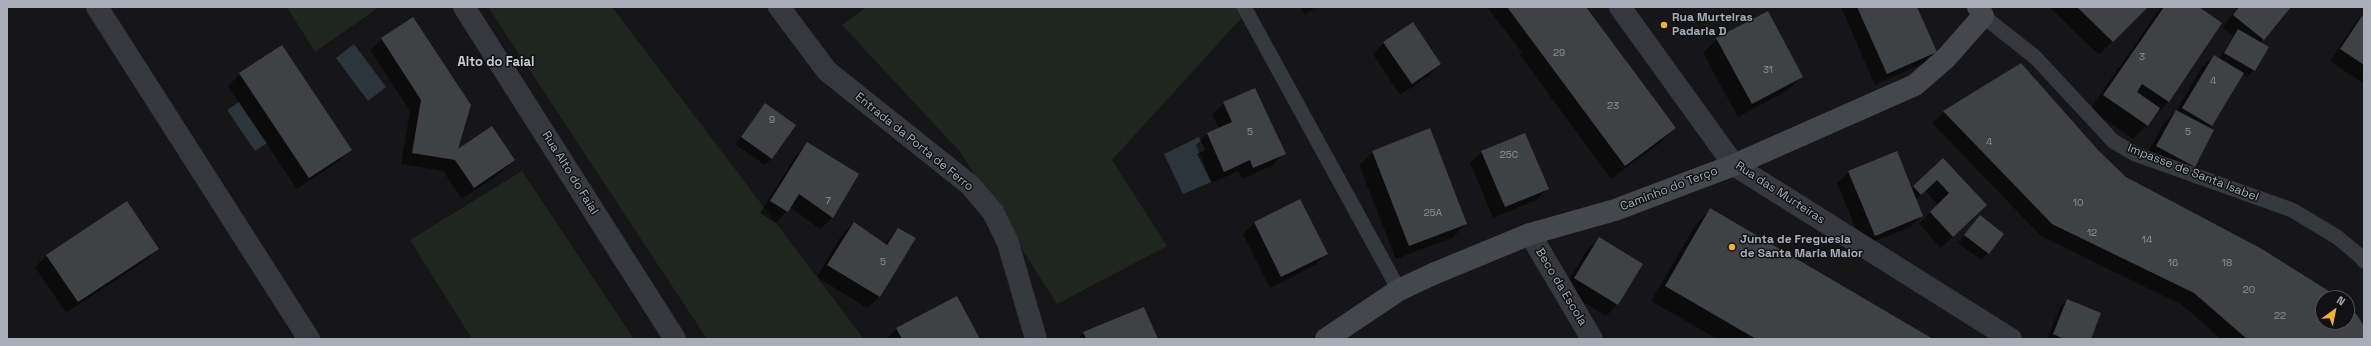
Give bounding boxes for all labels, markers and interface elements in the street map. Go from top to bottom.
place label: Rua Murteiras Padaria D [1672,11,1753,39]
marker: Rua Murteiras Padaria D [1659,20,1669,30]
house number: 29 [1553,47,1565,59]
house number: 3 [2139,51,2145,63]
district label: Alto do Faial [458,54,534,70]
house number: 31 [1763,64,1773,76]
house number: 4 [2210,75,2216,87]
street label: Entrada da Porta de Ferro [852,90,976,194]
house number: 23 [1607,100,1619,112]
house number: 9 [769,114,775,126]
house number: 5 [1247,126,1253,138]
house number: 5 [2185,126,2191,138]
street label: Rua Alto do Faial [539,129,601,217]
house number: 4 [1986,136,1992,148]
street label: Impasse de Santa Isabel [2125,141,2261,205]
house number: 25C [1500,149,1518,161]
street label: Rua das Murteiras [1732,159,1828,227]
street label: Caminho do Terço [1618,164,1720,214]
house number: 7 [825,195,831,207]
house number: 10 [2073,197,2083,209]
house number: 25A [1424,207,1442,219]
house number: 12 [2087,227,2097,239]
place label: Junta de Freguesia de Santa Maria Maior [1740,233,1863,261]
house number: 14 [2142,234,2152,246]
marker: Junta de Freguesia de Santa Maria Maior [1727,242,1737,252]
street label: Beco da Escola [1532,246,1590,328]
house number: 5 [880,256,886,268]
house number: 16 [2168,257,2178,269]
house number: 18 [2222,257,2232,269]
house number: 20 [2243,284,2255,296]
north arrow [2315,290,2355,330]
text: N [2334,293,2348,309]
house number: 22 [2274,310,2286,322]

